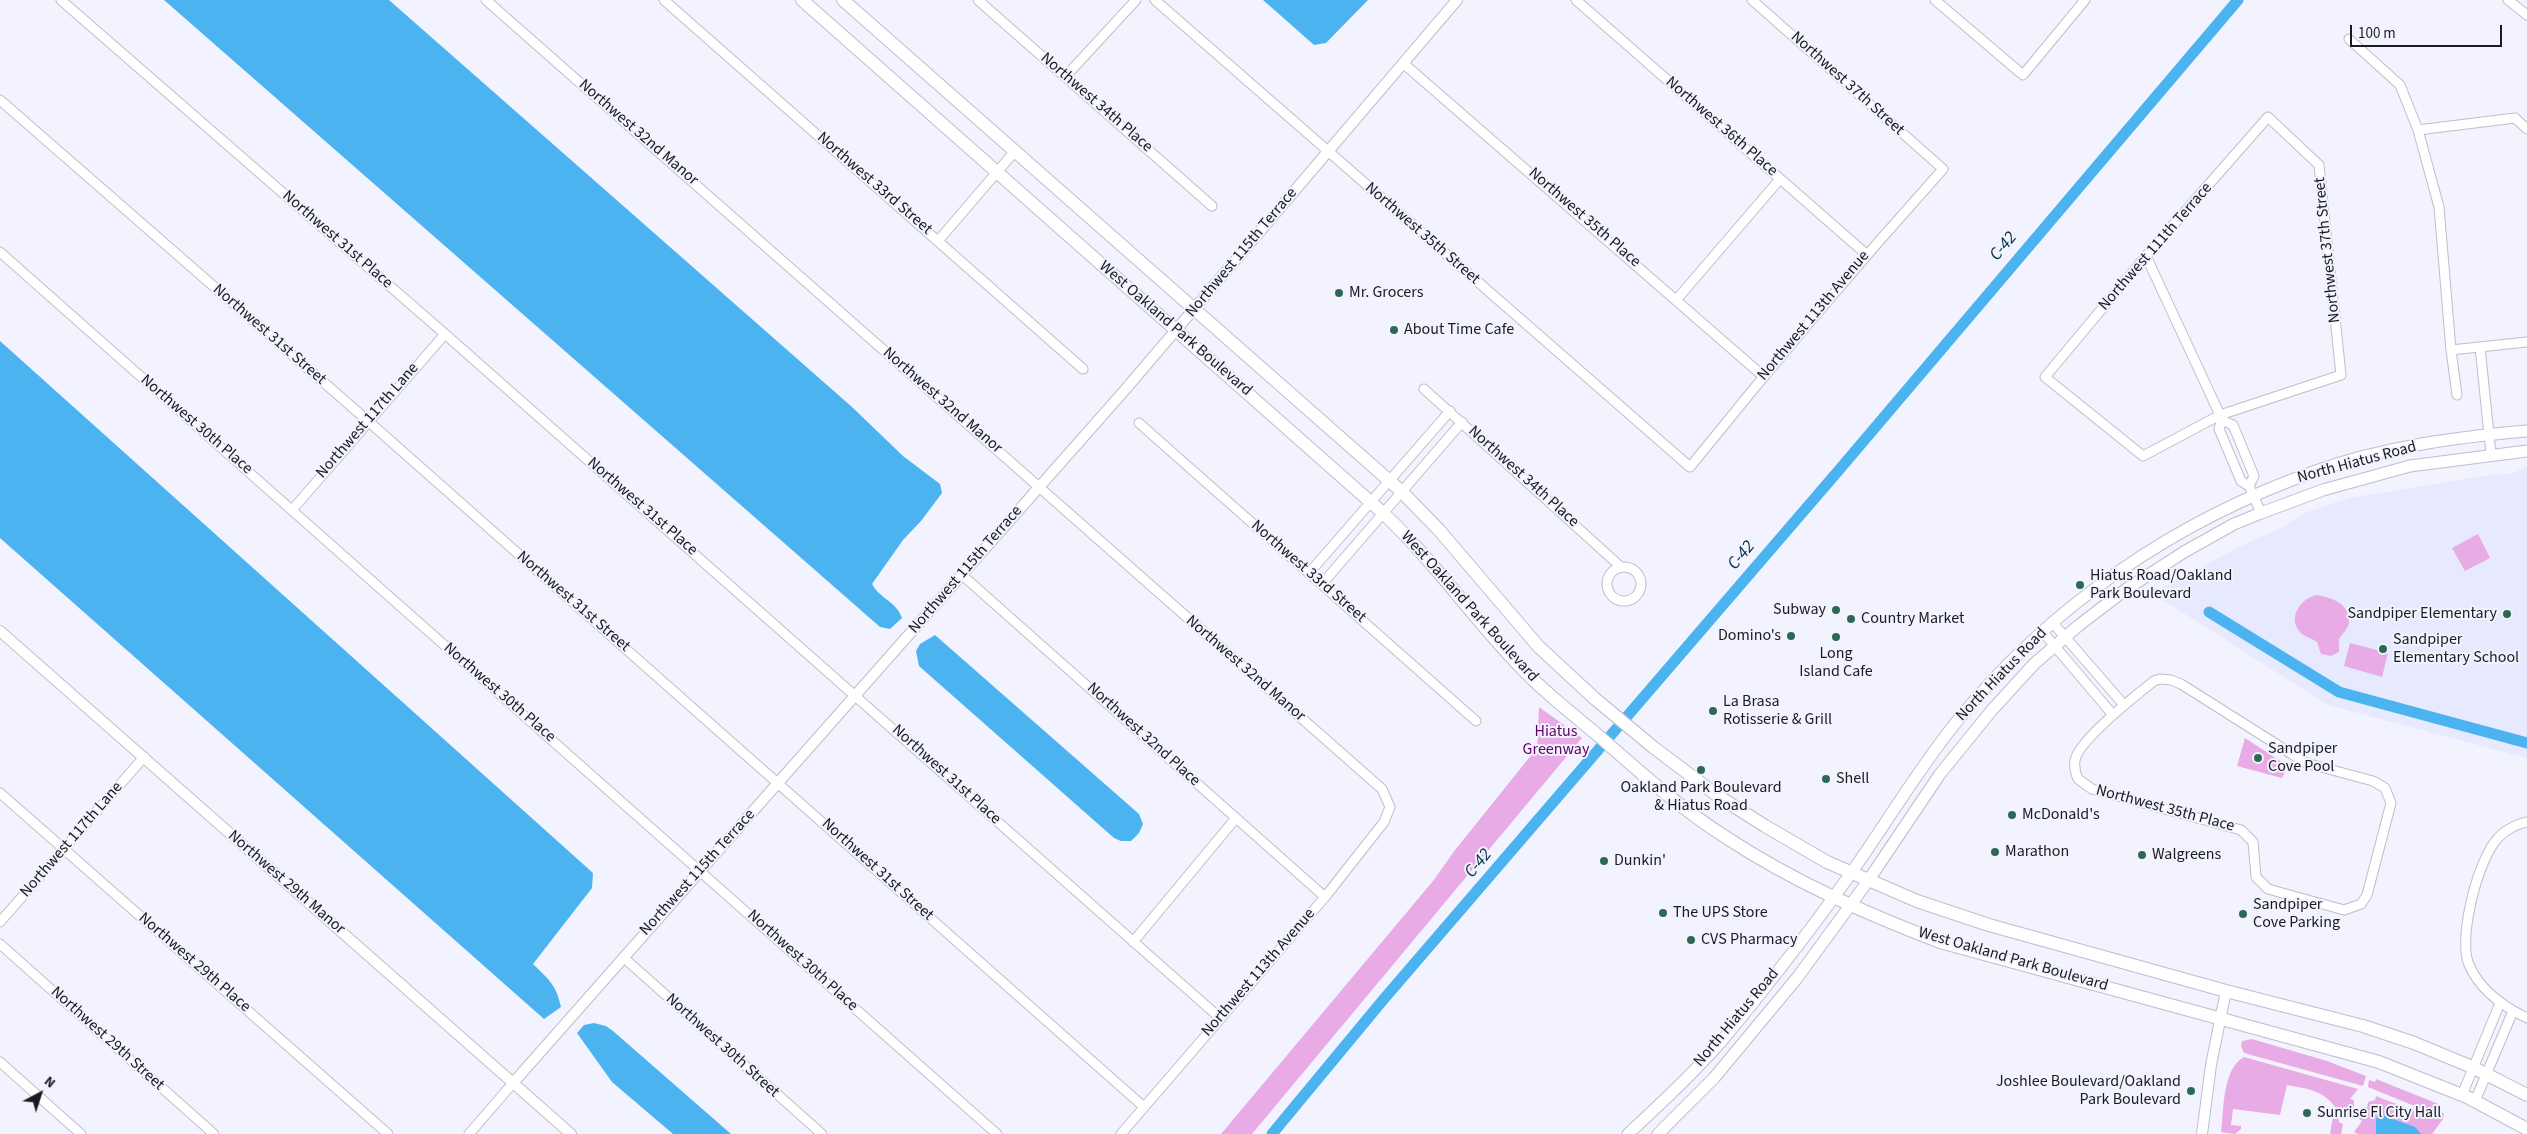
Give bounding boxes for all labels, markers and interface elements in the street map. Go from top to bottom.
scale bar [2352,15,2504,47]
text: 100 m [2358,23,2396,44]
street label: Northwest 37th Street [1786,28,1908,140]
street label: Northwest 34th Place [1036,49,1156,157]
street label: Northwest 36th Place [1661,73,1781,181]
street label: Northwest 32nd Manor [574,76,702,190]
street label: Northwest 33rd Street [812,129,936,239]
street label: Northwest 35th Place [1524,164,1644,272]
street label: Northwest 37th Street [2311,176,2345,324]
street label: Northwest 35th Street [1360,179,1484,289]
street label: Northwest 111th Terrace [2095,179,2217,315]
street label: Northwest 115th Terrace [1182,184,1302,322]
street label: Northwest 31st Place [278,187,396,293]
water label: C-42 [1986,228,2022,266]
street label: Northwest 113th Avenue [1754,247,1874,385]
street label: West Oakland Park Boulevard [1095,257,1255,401]
street label: Northwest 31st Street [208,281,330,389]
place label: Mr. Grocers [1349,283,1423,303]
marker: Mr. Grocers [1333,287,1345,299]
place label: About Time Cafe [1404,320,1514,340]
marker: About Time Cafe [1388,324,1400,336]
street label: Northwest 32nd Manor [878,344,1006,458]
street label: Northwest 117th Lane [313,359,423,483]
street label: Northwest 30th Place [136,371,256,479]
street label: Northwest 34th Place [1464,422,1582,532]
street label: North Hiatus Road [2295,438,2419,488]
street label: Northwest 31st Place [583,454,701,560]
street label: Northwest 115th Terrace [905,502,1027,638]
street label: Northwest 33rd Street [1246,517,1370,627]
street label: West Oakland Park Boulevard [1396,528,1542,686]
water label: C-42 [1724,537,1760,575]
street label: Northwest 31st Street [512,548,634,656]
place label: Hiatus Road/Oakland Park Boulevard [2090,566,2232,604]
marker: Hiatus Road/Oakland Park Boulevard [2074,579,2086,591]
place label: Subway [1773,600,1826,620]
marker: Subway [1830,604,1842,616]
place label: Sandpiper Elementary [2347,604,2497,624]
marker: Sandpiper Elementary [2501,608,2513,620]
place label: Country Market [1861,609,1964,629]
street label: Northwest 32nd Manor [1181,612,1309,726]
marker: Country Market [1845,613,1857,625]
street label: North Hiatus Road [1953,624,2051,726]
place label: Domino's [1718,626,1781,646]
marker: Domino's [1785,630,1797,642]
place label: Sandpiper Elementary School [2393,630,2519,668]
marker: Long Island Cafe [1830,631,1842,643]
street label: Northwest 30th Place [439,639,559,747]
marker: Sandpiper Elementary School [2377,643,2389,655]
place label: Long Island Cafe [1799,644,1873,682]
street label: Northwest 32nd Place [1082,679,1204,791]
place label: La Brasa Rotisserie & Grill [1723,692,1832,730]
marker: La Brasa Rotisserie & Grill [1707,705,1719,717]
street label: Northwest 31st Place [888,721,1004,829]
park label: Hiatus Greenway [1523,722,1589,760]
place label: Sandpiper Cove Pool [2268,739,2337,777]
marker: Sandpiper Cove Pool [2252,752,2264,764]
marker: Oakland Park Boulevard & Hiatus Road [1695,764,1707,776]
place label: Shell [1836,769,1869,789]
marker: Shell [1820,773,1832,785]
street label: Northwest 117th Lane [17,778,127,902]
place label: Oakland Park Boulevard & Hiatus Road [1620,778,1782,816]
street label: Northwest 35th Place [2094,781,2236,837]
place label: McDonald's [2022,805,2100,825]
street label: Northwest 115th Terrace [636,806,760,940]
marker: McDonald's [2006,809,2018,821]
street label: Northwest 31st Street [817,815,937,925]
street label: Northwest 29th Manor [223,827,349,939]
place label: Marathon [2005,842,2069,862]
water label: C-42 [1461,845,1497,883]
place label: Walgreens [2152,845,2221,865]
marker: Marathon [1989,846,2001,858]
marker: Walgreens [2136,849,2148,861]
place label: Dunkin' [1614,851,1666,871]
marker: Dunkin' [1598,855,1610,867]
place label: Sandpiper Cove Parking [2253,895,2340,933]
place label: The UPS Store [1673,903,1768,923]
street label: Northwest 113th Avenue [1198,905,1320,1041]
street label: Northwest 30th Place [743,906,861,1016]
marker: The UPS Store [1657,907,1669,919]
marker: Sandpiper Cove Parking [2237,908,2249,920]
street label: Northwest 29th Place [134,909,254,1017]
street label: West Oakland Park Boulevard [1916,924,2110,996]
place label: CVS Pharmacy [1701,930,1797,950]
marker: CVS Pharmacy [1685,934,1697,946]
street label: North Hiatus Road [1690,965,1784,1071]
street label: Northwest 29th Street [46,983,168,1095]
street label: Northwest 30th Street [661,990,783,1102]
north arrow [15,1069,65,1119]
place label: Joshlee Boulevard/Oakland Park Boulevard [1996,1072,2181,1110]
marker: Joshlee Boulevard/Oakland Park Boulevard [2185,1085,2197,1097]
place label: Sunrise Fl City Hall [2317,1103,2441,1123]
marker: Sunrise Fl City Hall [2301,1107,2313,1119]

